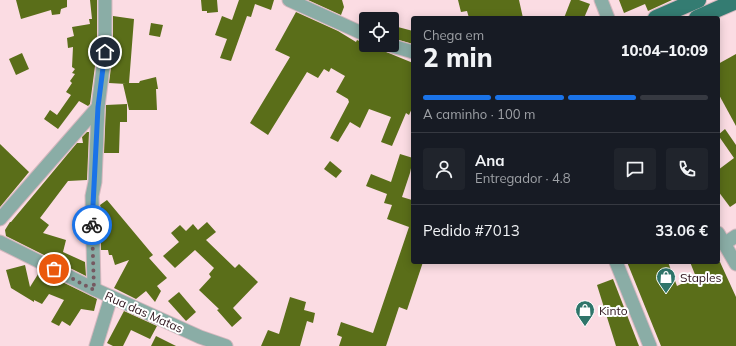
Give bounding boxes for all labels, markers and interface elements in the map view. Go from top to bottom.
map controls [359,12,399,52]
button: locate [359,12,399,52]
text: Chega em [423,27,484,43]
pin [88,35,122,69]
icon: home [94,41,116,63]
text: 2 min [423,41,493,74]
text: 10:04–10:09 [621,41,708,60]
text: A caminho · 100 m [423,106,535,122]
button: person [423,148,465,190]
button: chat [614,148,656,190]
button: phone [666,148,708,190]
text: Ana [475,151,505,170]
text: Entregador · 4.8 [475,170,570,186]
courier [72,205,112,245]
icon: bike [81,214,103,236]
text: Pedido #7013 [423,221,520,240]
text: 33.06 € [655,221,708,240]
pin [37,252,71,286]
icon: bag [43,258,65,280]
shop icon: Staples [655,266,677,294]
place label: Staples [680,270,721,285]
street label: Rua das Matas [103,288,185,336]
shop icon: Kinto [574,299,596,327]
place label: Kinto [599,303,628,318]

